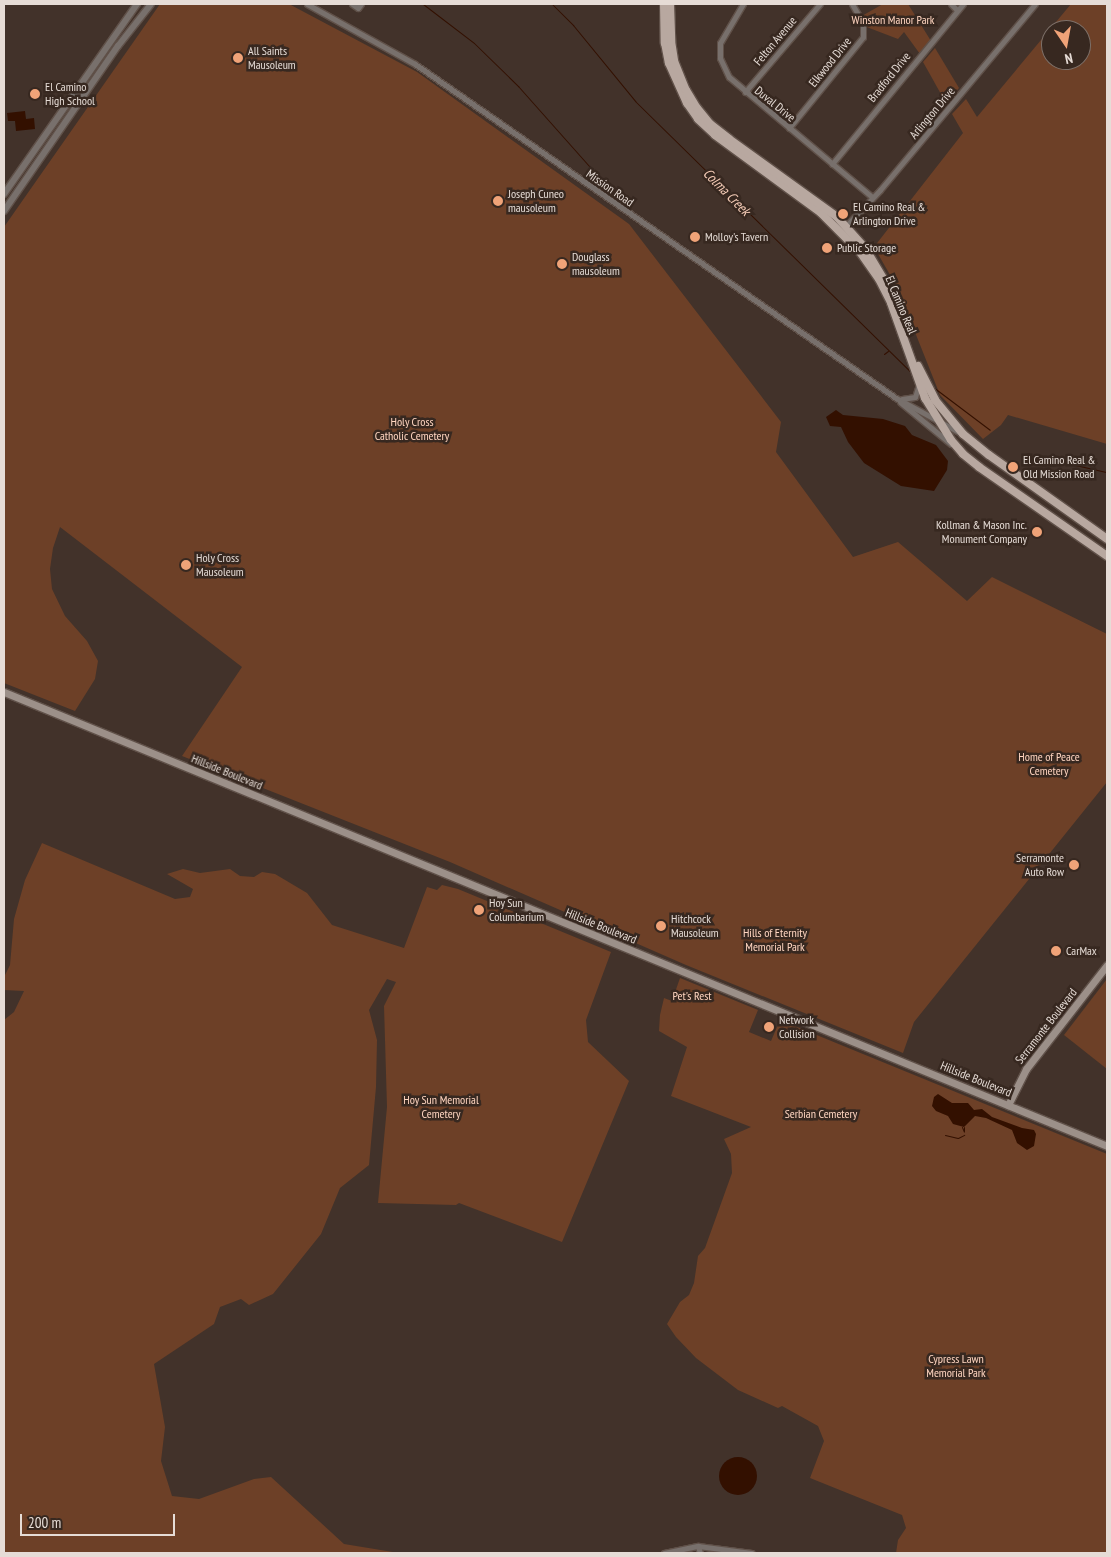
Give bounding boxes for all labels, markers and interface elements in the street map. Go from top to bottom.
park label: Winston Manor Park [852,13,934,27]
street label: Felton Avenue [750,14,800,68]
north arrow [1041,20,1091,70]
street label: Elkwood Drive [806,34,854,90]
place label: All Saints Mausoleum [248,44,296,72]
street label: Bradford Drive [865,49,913,105]
text: N [1063,49,1074,68]
marker: All Saints Mausoleum [232,52,244,64]
place label: El Camino High School [45,80,95,108]
street label: Duval Drive [752,83,798,125]
street label: Arlington Drive [906,84,958,142]
marker: El Camino High School [29,88,41,100]
water label: Colma Creek [700,165,754,219]
street label: Mission Road [584,166,636,210]
place label: Joseph Cuneo mausoleum [508,187,564,215]
marker: Joseph Cuneo mausoleum [492,195,504,207]
place label: El Camino Real & Arlington Drive [853,200,925,228]
marker: El Camino Real & Arlington Drive [837,208,849,220]
place label: Molloy's Tavern [705,230,768,244]
marker: Molloy's Tavern [689,231,701,243]
place label: Public Storage [837,241,896,255]
marker: Public Storage [821,242,833,254]
place label: Douglass mausoleum [572,250,620,278]
marker: Douglass mausoleum [556,258,568,270]
street label: El Camino Real [882,274,920,336]
park label: Holy Cross Catholic Cemetery [375,415,449,443]
place label: El Camino Real & Old Mission Road [1023,453,1095,481]
marker: El Camino Real & Old Mission Road [1007,461,1019,473]
place label: Kollman & Mason Inc. Monument Company [936,518,1027,546]
marker: Kollman & Mason Inc. Monument Company [1031,526,1043,538]
place label: Holy Cross Mausoleum [196,551,244,579]
marker: Holy Cross Mausoleum [180,559,192,571]
park label: Home of Peace Cemetery [1018,750,1080,778]
street label: Hillside Boulevard [189,751,265,793]
place label: Serramonte Auto Row [1016,851,1064,879]
marker: Serramonte Auto Row [1068,859,1080,871]
place label: Hoy Sun Columbarium [489,896,544,924]
marker: Hoy Sun Columbarium [473,904,485,916]
street label: Hillside Boulevard [563,905,639,947]
place label: Hitchcock Mausoleum [671,912,719,940]
marker: Hitchcock Mausoleum [655,920,667,932]
park label: Hills of Eternity Memorial Park [743,926,807,954]
place label: CarMax [1066,944,1097,958]
marker: CarMax [1050,945,1062,957]
street label: Serramonte Boulevard [1012,985,1080,1067]
park label: Pet's Rest [672,989,712,1003]
place label: Network Collision [779,1013,815,1041]
marker: Network Collision [763,1021,775,1033]
street label: Hillside Boulevard [938,1058,1014,1100]
park label: Hoy Sun Memorial Cemetery [403,1093,479,1121]
park label: Serbian Cemetery [785,1107,857,1121]
park label: Cypress Lawn Memorial Park [926,1352,986,1380]
scale bar [22,1504,178,1536]
text: 200 m [28,1513,61,1532]

